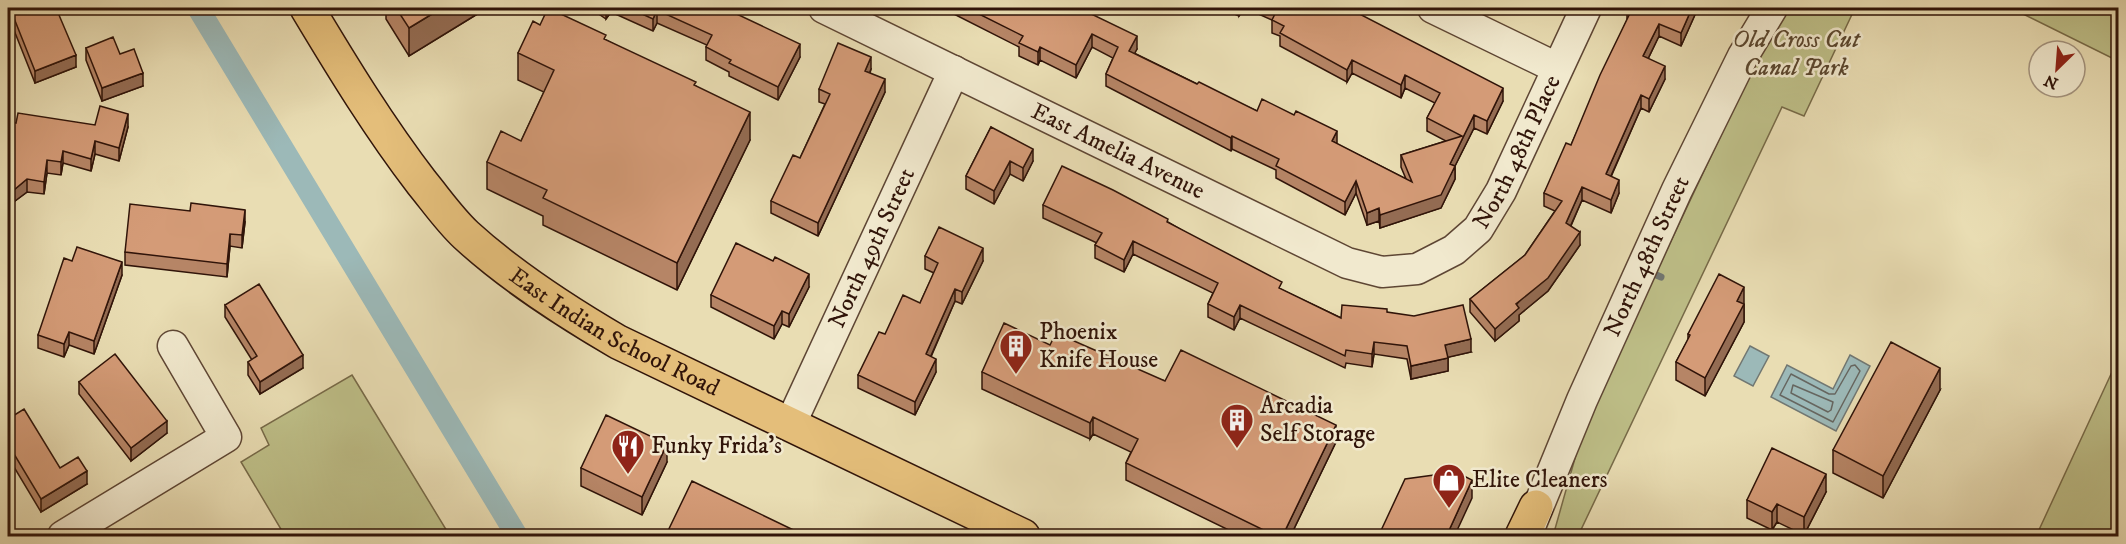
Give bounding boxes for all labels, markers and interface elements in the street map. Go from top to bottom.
park label: Old Cross Cut Canal Park [1733,25,1861,83]
north arrow [2027,39,2087,99]
street label: North 48th Place [1466,70,1568,235]
text: N [2041,70,2061,94]
street label: East Amelia Avenue [1026,96,1210,206]
street label: North 49th Street [822,163,922,333]
street label: North 48th Street [1598,171,1697,342]
street label: East Indian School Road [503,261,724,403]
place label: Phoenix Knife House [1039,317,1158,375]
building icon: Phoenix Knife House [998,328,1034,375]
place label: Arcadia Self Storage [1260,391,1375,449]
building icon: Arcadia Self Storage [1219,402,1255,449]
restaurant icon: Funky Frida's [610,428,646,475]
place label: Funky Frida's [651,431,782,461]
shop icon: Elite Cleaners [1431,462,1467,509]
place label: Elite Cleaners [1472,465,1608,495]

